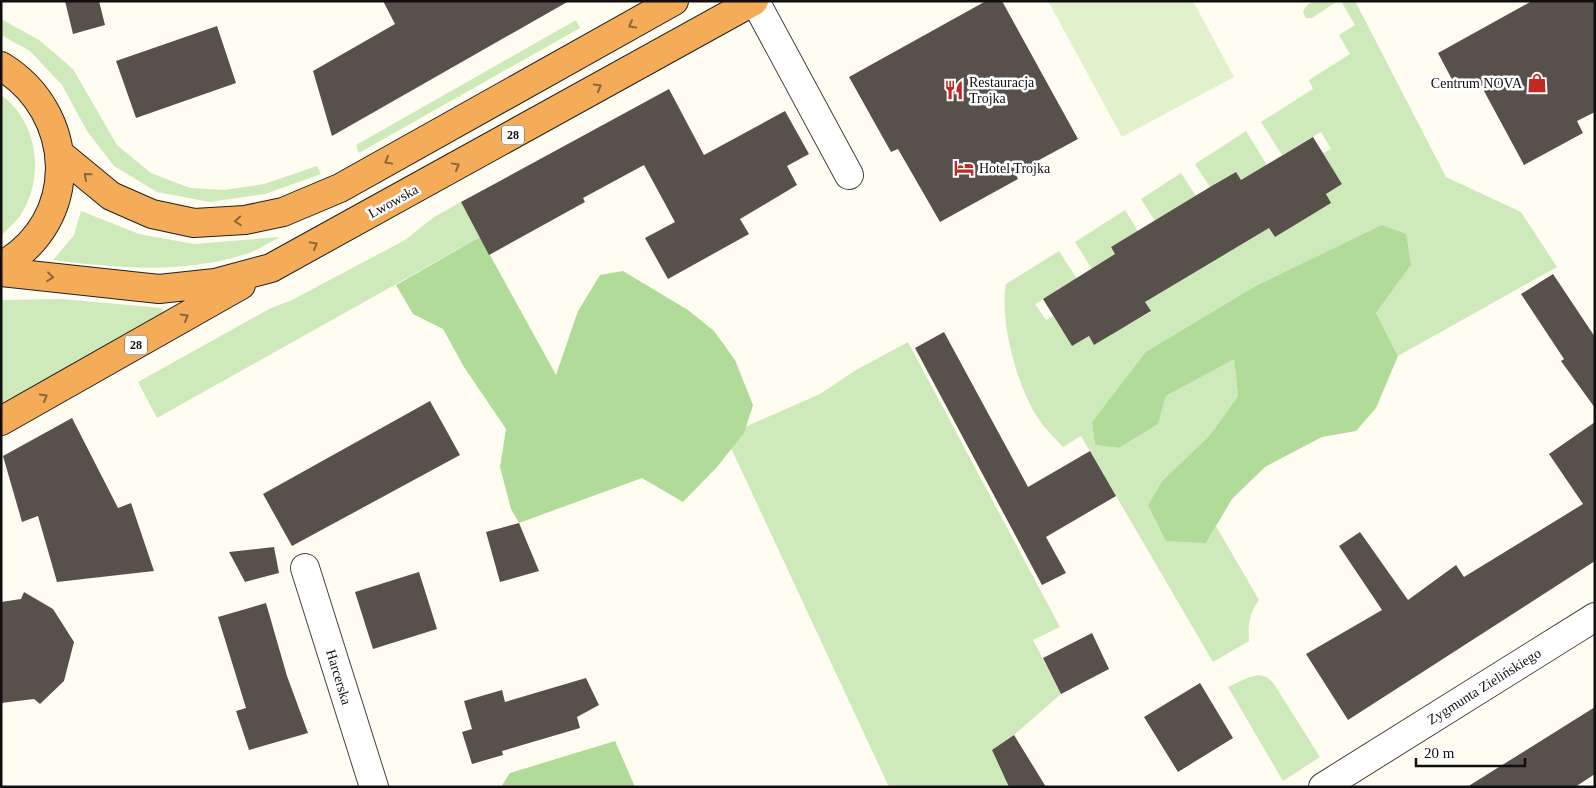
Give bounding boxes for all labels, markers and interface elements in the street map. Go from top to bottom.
one-way arrow [628,19,637,29]
shop icon: Centrum NOVA [1526,72,1548,94]
place label: Restauracja Trojka [969,75,1035,106]
place label: Centrum NOVA [1431,76,1523,91]
restaurant icon: Restauracja Trojka [943,79,965,101]
one-way arrow [593,84,602,94]
road number: 28 [502,126,524,144]
one-way arrow [384,155,393,165]
hotel icon: Hotel Trojka [953,157,975,179]
place label: Hotel Trojka [979,161,1051,176]
one-way arrow [451,162,460,172]
one-way arrow [84,174,93,182]
street label: Lwowska [366,181,421,221]
one-way arrow [234,215,242,226]
one-way arrow [308,241,317,251]
one-way arrow [46,271,54,282]
one-way arrow [180,313,189,323]
road number: 28 [125,336,147,354]
one-way arrow [38,393,47,403]
street label: Zygmunta Zielińskiego [1425,645,1544,728]
street label: Harcerska [323,648,354,707]
scale bar [1416,736,1525,768]
text: 20 m [1424,745,1455,761]

